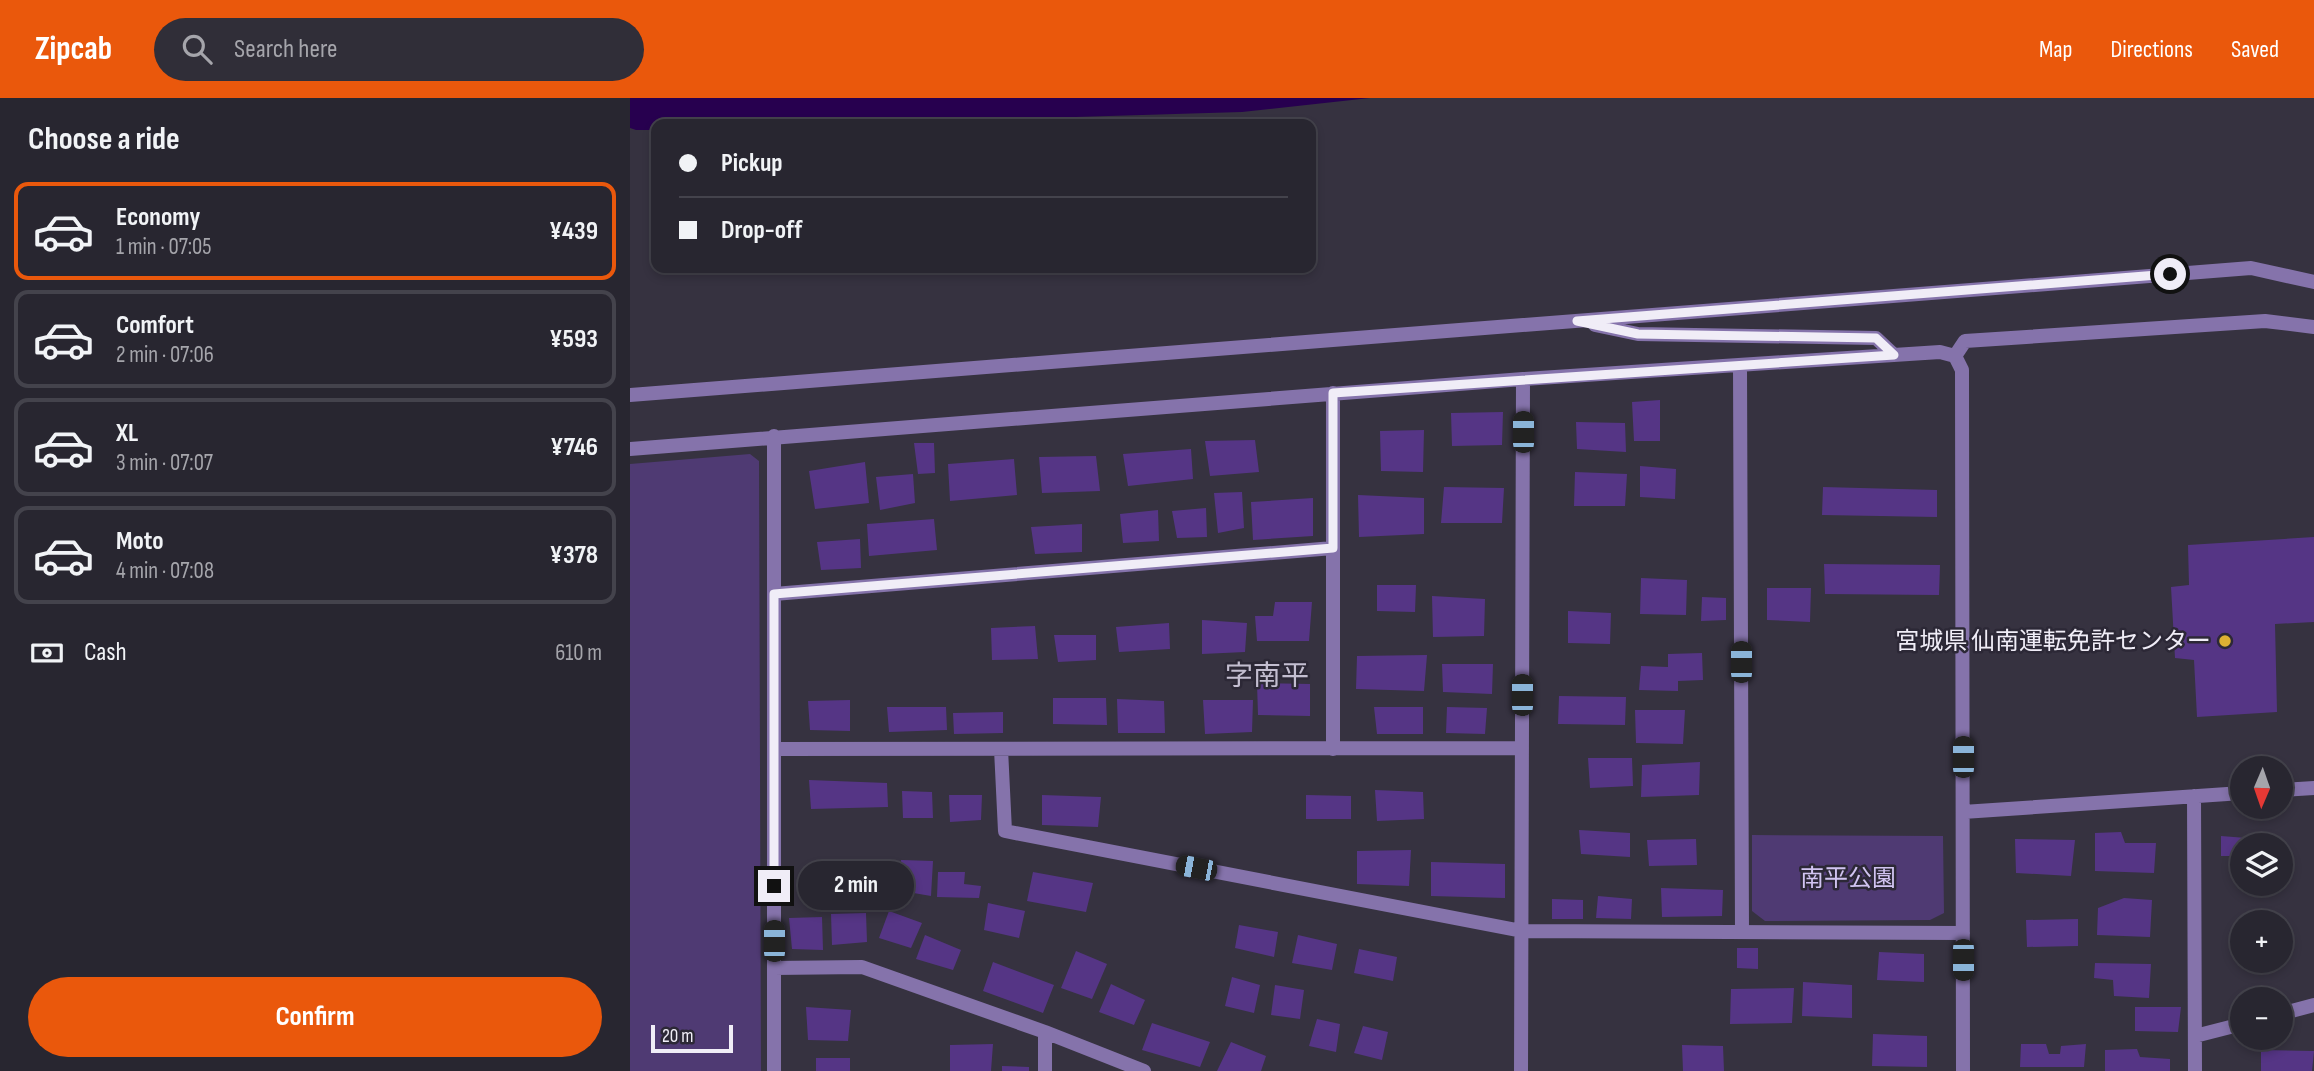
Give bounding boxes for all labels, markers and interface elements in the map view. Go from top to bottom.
search box [154,18,644,81]
text: Zipcab [35,29,112,69]
icon: search [178,30,216,68]
text: Search here [234,34,337,65]
text: Map [2039,35,2072,64]
text: Directions [2110,35,2193,64]
text: Saved [2231,35,2279,64]
text: Choose a ride [28,120,180,159]
text: Pickup [721,148,783,179]
icon: car [32,200,95,263]
text: Economy [116,202,200,233]
text: Drop-off [721,215,802,246]
text: ¥439 [549,216,598,247]
text: 1 min · 07:05 [116,233,212,261]
route start [2154,258,2186,290]
icon: car [32,308,95,371]
text: Comfort [116,310,194,341]
text: ¥593 [549,324,598,355]
text: 2 min · 07:06 [116,341,214,369]
car [1513,411,1534,453]
icon: car [32,416,95,479]
text: XL [116,418,138,449]
text: ¥746 [550,432,598,463]
text: 3 min · 07:07 [116,449,213,477]
icon: car [32,524,95,587]
text: Moto [116,526,164,557]
text: ¥378 [550,540,598,571]
text: 4 min · 07:08 [116,557,214,585]
place label: 宮城県 仙南運転免許センター [1895,627,2211,656]
marker: 宮城県 仙南運転免許センター [2217,633,2233,649]
icon: cash [28,634,66,672]
text: Cash [84,637,127,668]
text: 610 m [555,639,602,667]
car [1731,641,1752,683]
district label: 字南平 [1225,660,1309,693]
car [1512,674,1533,716]
car [1953,736,1974,778]
north arrow [2230,756,2292,819]
map controls [2230,756,2293,1050]
button: layers [2230,833,2293,896]
car [1174,854,1219,882]
callout: 2 min [798,862,914,910]
park label: 南平公園 [1800,864,1896,893]
route end [758,870,790,902]
text: 2 min [834,871,878,899]
button: + [2230,910,2293,973]
car [764,920,785,962]
car [1953,939,1974,981]
button: Confirm [28,977,602,1057]
button: − [2230,987,2293,1050]
scale bar [651,1022,733,1054]
text: 20 m [662,1025,694,1048]

